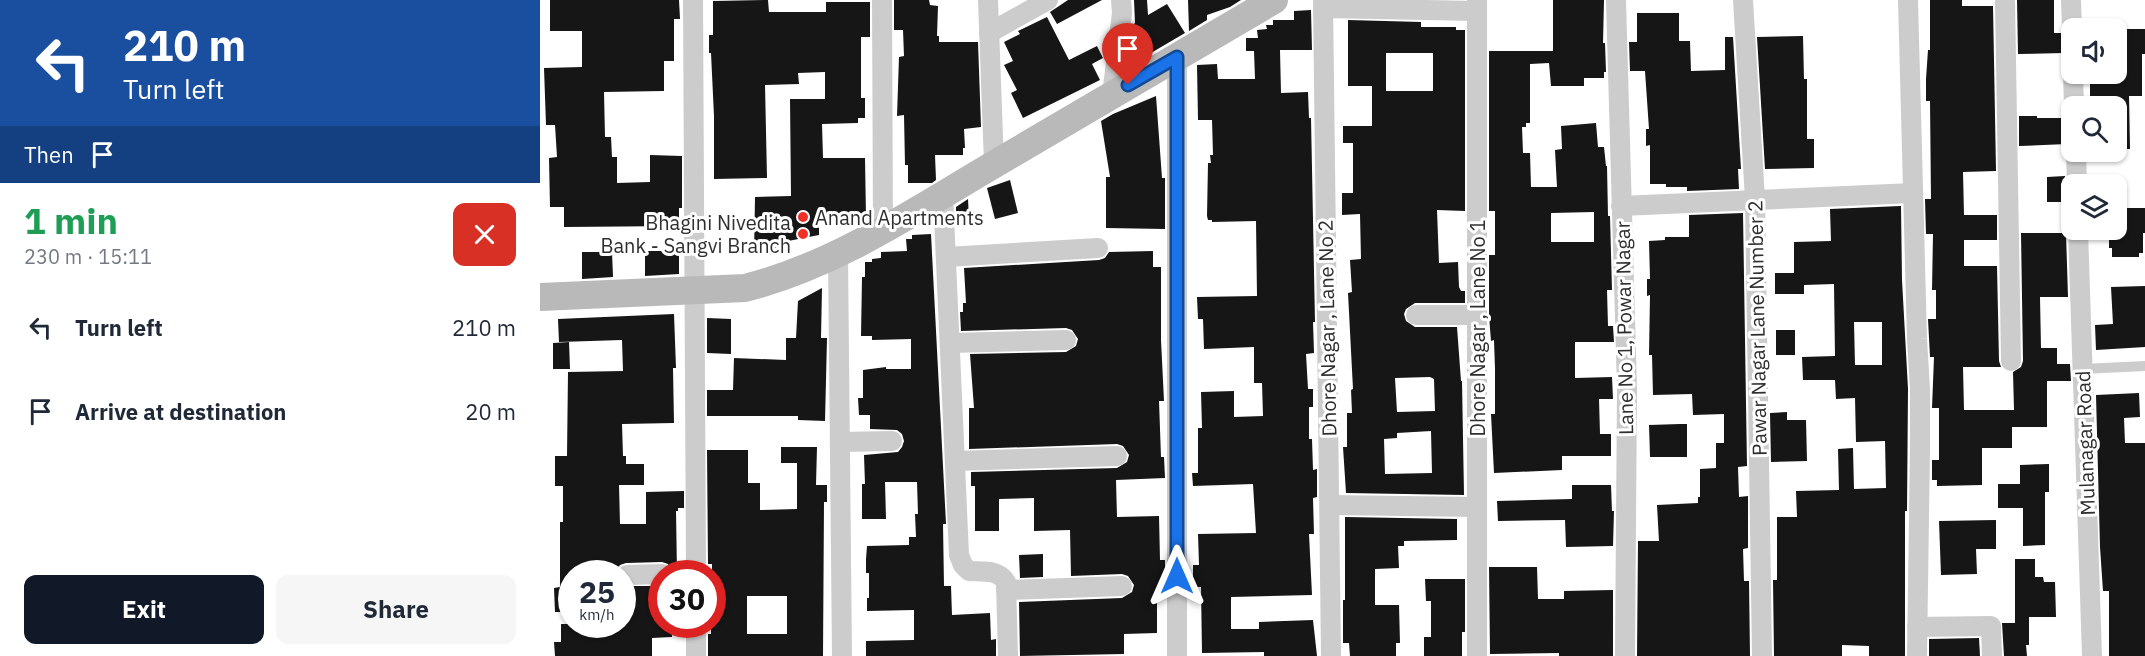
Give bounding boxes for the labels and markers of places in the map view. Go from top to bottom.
pin [1102,23,1153,85]
place label: Anand Apartments [815,204,984,231]
place label: Bhagini Nivedita Bank - Sangvi Branch [600,209,791,259]
marker: Anand Apartments [796,210,810,224]
marker: Bhagini Nivedita Bank - Sangvi Branch [796,227,810,241]

